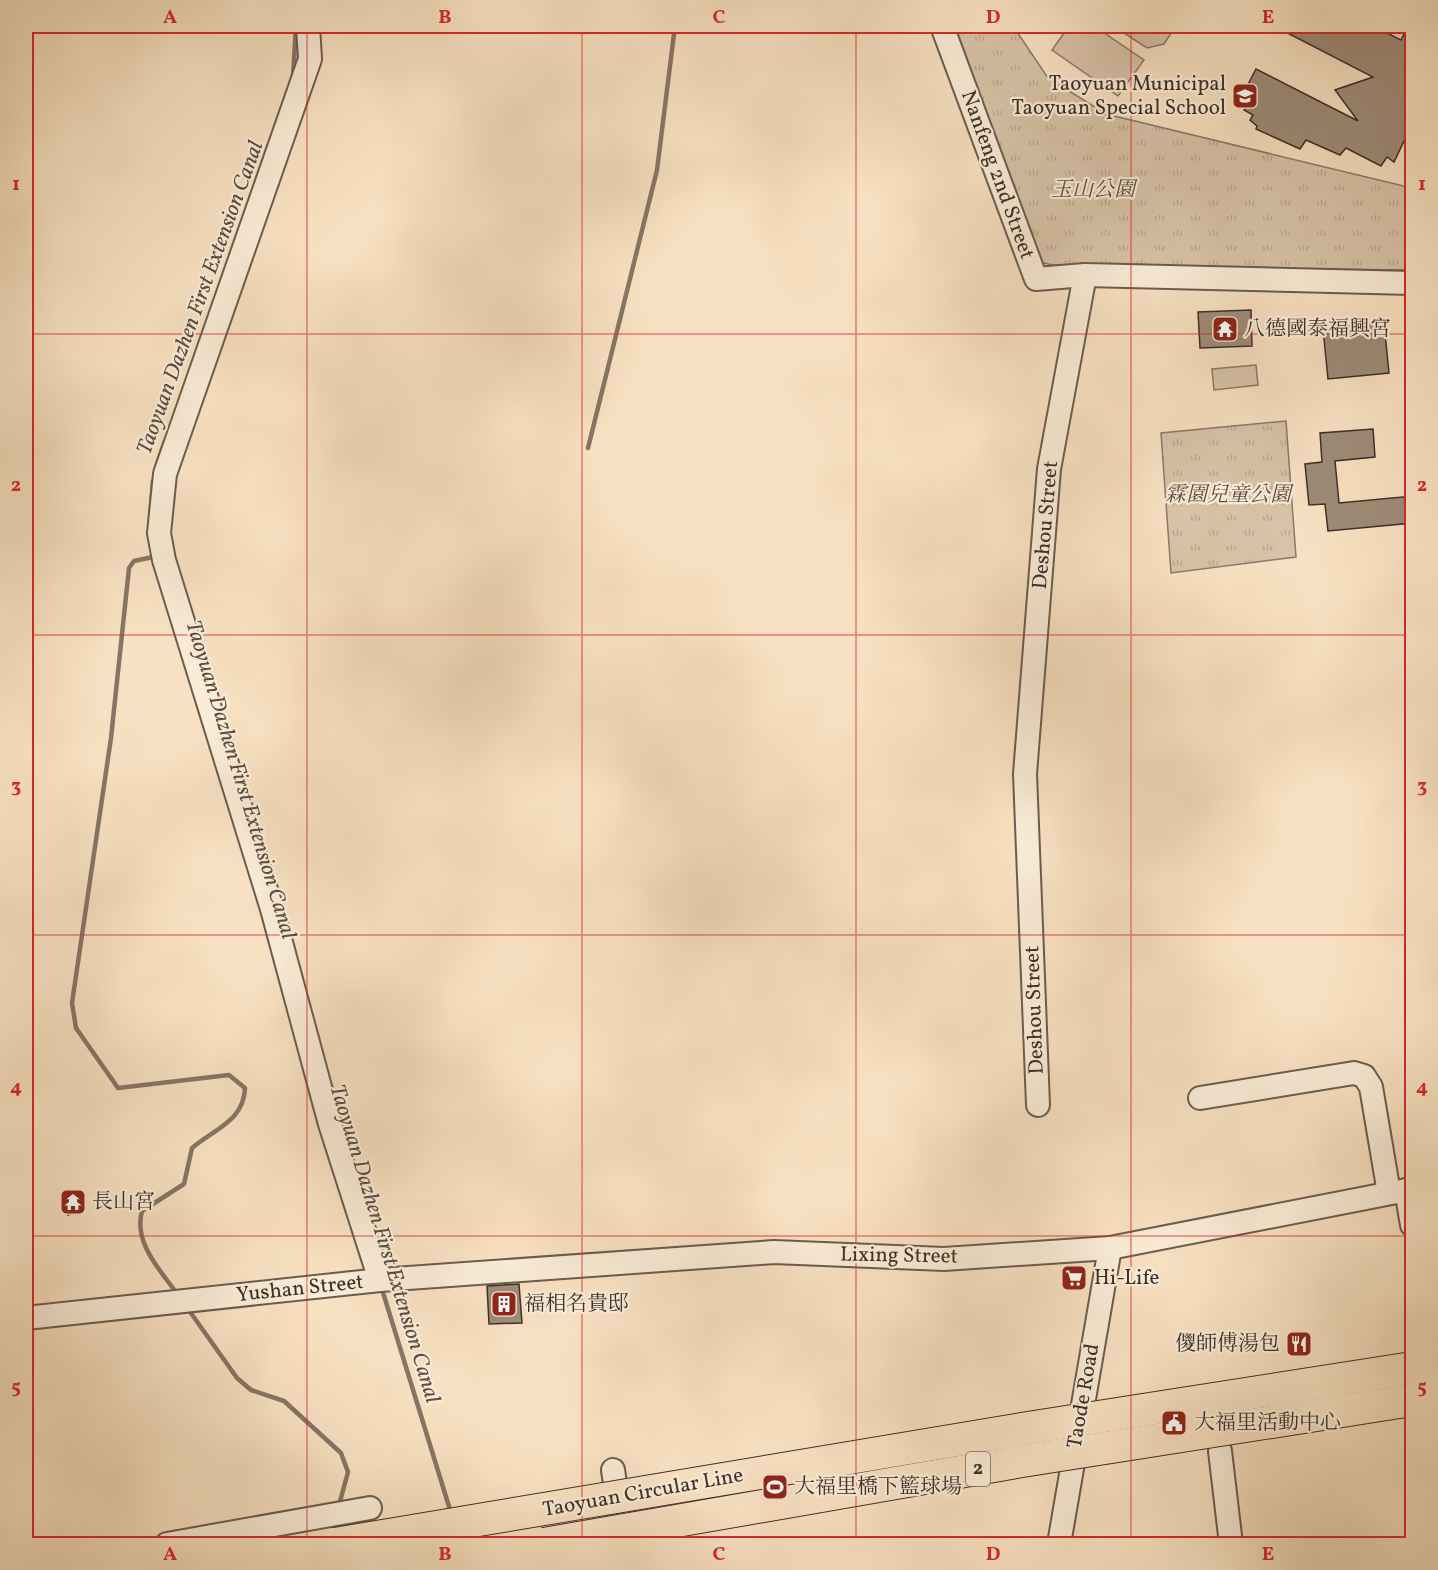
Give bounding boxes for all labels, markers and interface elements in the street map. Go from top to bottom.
text: A [163,4,177,32]
text: B [438,4,452,32]
text: C [713,4,726,32]
text: D [986,4,1000,32]
text: E [1262,4,1274,32]
place label: Taoyuan Municipal Taoyuan Special School [1012,70,1226,123]
school or university icon: Taoyuan Municipal Taoyuan Special School [1230,81,1260,111]
street label: Nanfeng 2nd Street [953,86,1041,264]
water label: Taoyuan Dazhen First Extension Canal [130,136,272,459]
text: 1 [12,171,20,199]
text: 1 [1418,171,1426,199]
park label: 玉山公園 [1051,176,1138,205]
temple icon: 八德國泰福興宮 [1210,314,1240,344]
place label: 八德國泰福興宮 [1244,315,1391,344]
street label: Deshou Street [1026,459,1066,591]
text: 2 [11,472,21,500]
text: 2 [1417,472,1427,500]
park label: 霖園兒童公園 [1165,481,1294,510]
water label: Taoyuan Dazhen First Extension Canal [177,617,303,944]
text: 3 [11,773,21,801]
text: 3 [1417,773,1427,801]
street label: Deshou Street [1018,945,1052,1075]
text: 4 [10,1074,22,1102]
text: 4 [1416,1074,1428,1102]
water label: Taoyuan Dazhen First Extension Canal [321,1081,447,1408]
temple icon: 長山宮 [58,1187,88,1217]
place label: 長山宮 [92,1188,155,1217]
street label: Lixing Street [840,1240,958,1272]
supermarket icon: Hi-Life [1059,1263,1089,1293]
place label: Hi-Life [1094,1264,1160,1293]
street label: Yushan Street [235,1268,365,1310]
building icon: 福相名貴邸 [489,1289,519,1319]
place label: 福相名貴邸 [524,1290,629,1319]
restaurant icon: 儍師傅湯包 [1284,1329,1314,1359]
place label: 儍師傅湯包 [1175,1330,1280,1359]
street label: Taode Road [1061,1341,1107,1451]
text: 5 [11,1374,21,1402]
text: 5 [1417,1374,1427,1402]
public building icon: 大福里活動中心 [1159,1408,1189,1438]
place label: 大福里活動中心 [1194,1409,1341,1438]
road number: 2 [966,1452,990,1486]
street label: Taoyuan Circular Line [540,1461,746,1525]
sports icon: 大福里橋下籃球場 [760,1472,790,1502]
place label: 大福里橋下籃球場 [794,1473,962,1502]
text: A [163,1541,177,1569]
text: B [438,1541,452,1569]
text: C [713,1541,726,1569]
text: D [986,1541,1000,1569]
text: E [1262,1541,1274,1569]

